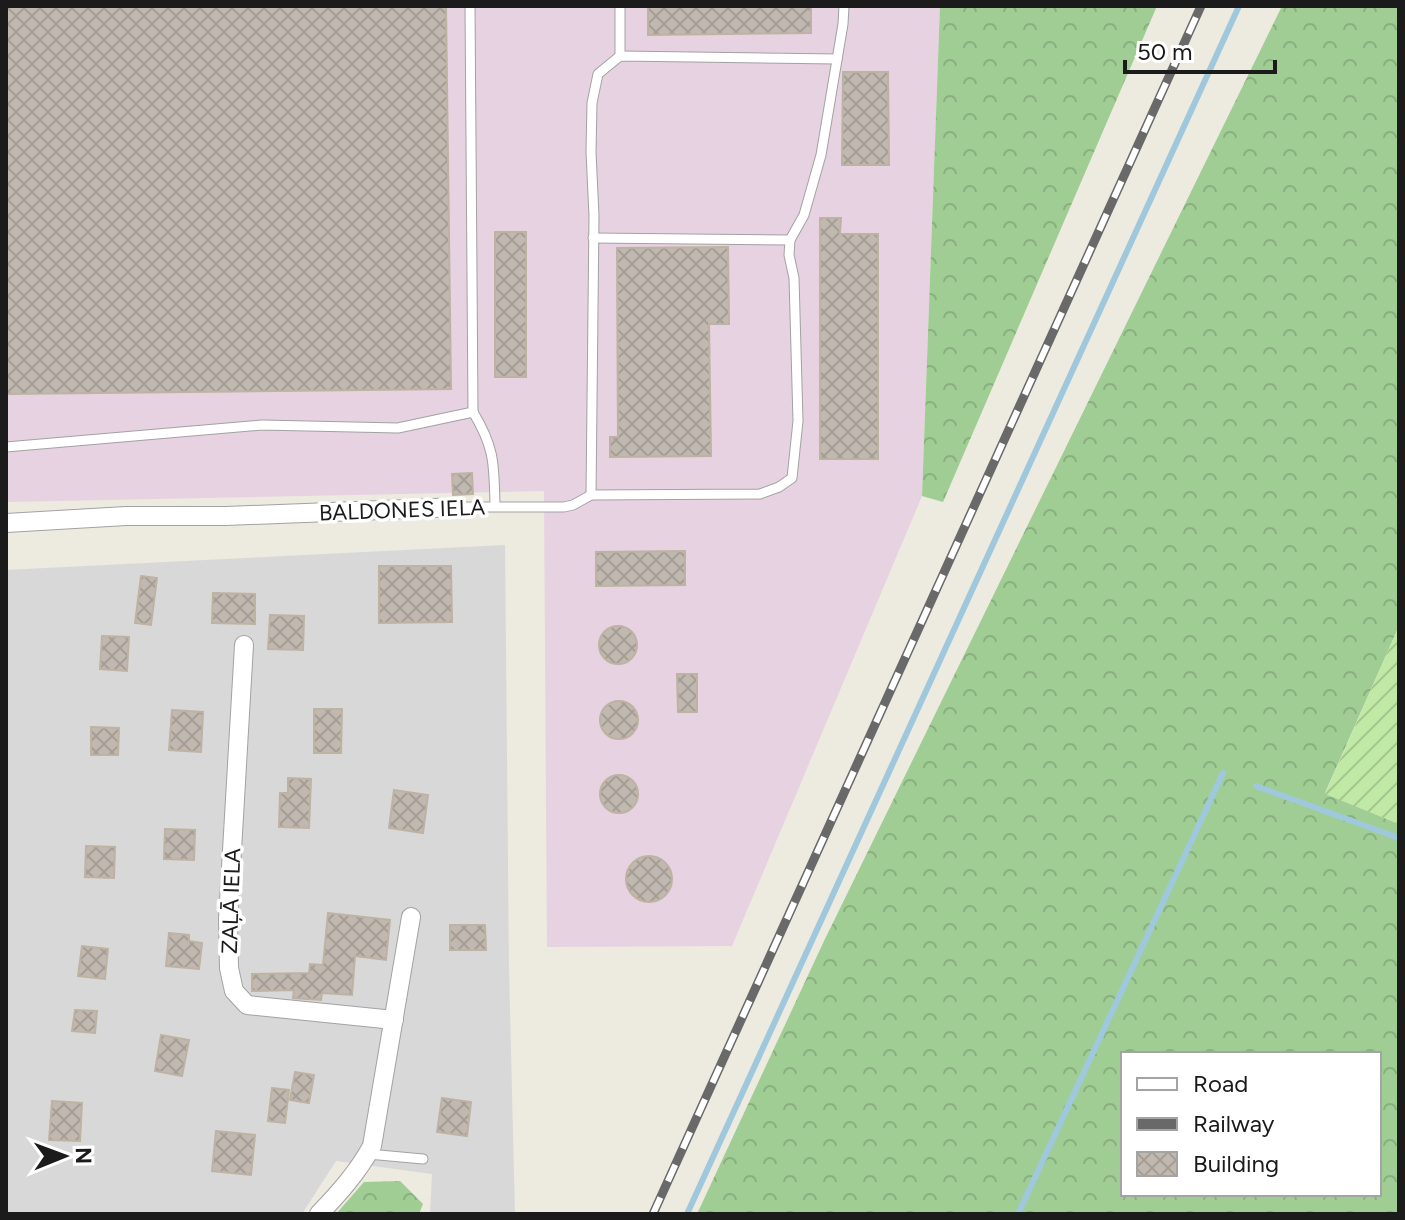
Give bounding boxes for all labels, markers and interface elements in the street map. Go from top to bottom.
scale bar [1125,24,1275,74]
text: 50 m [1137,37,1193,66]
street label: BALDONES IELA [318,494,486,526]
street label: ZAĻĀ IELA [216,847,246,954]
legend [1121,1052,1381,1196]
text: Road [1193,1069,1248,1098]
text: Railway [1193,1109,1275,1138]
north arrow [24,1116,104,1196]
text: N [70,1147,97,1164]
text: Building [1193,1149,1279,1178]

